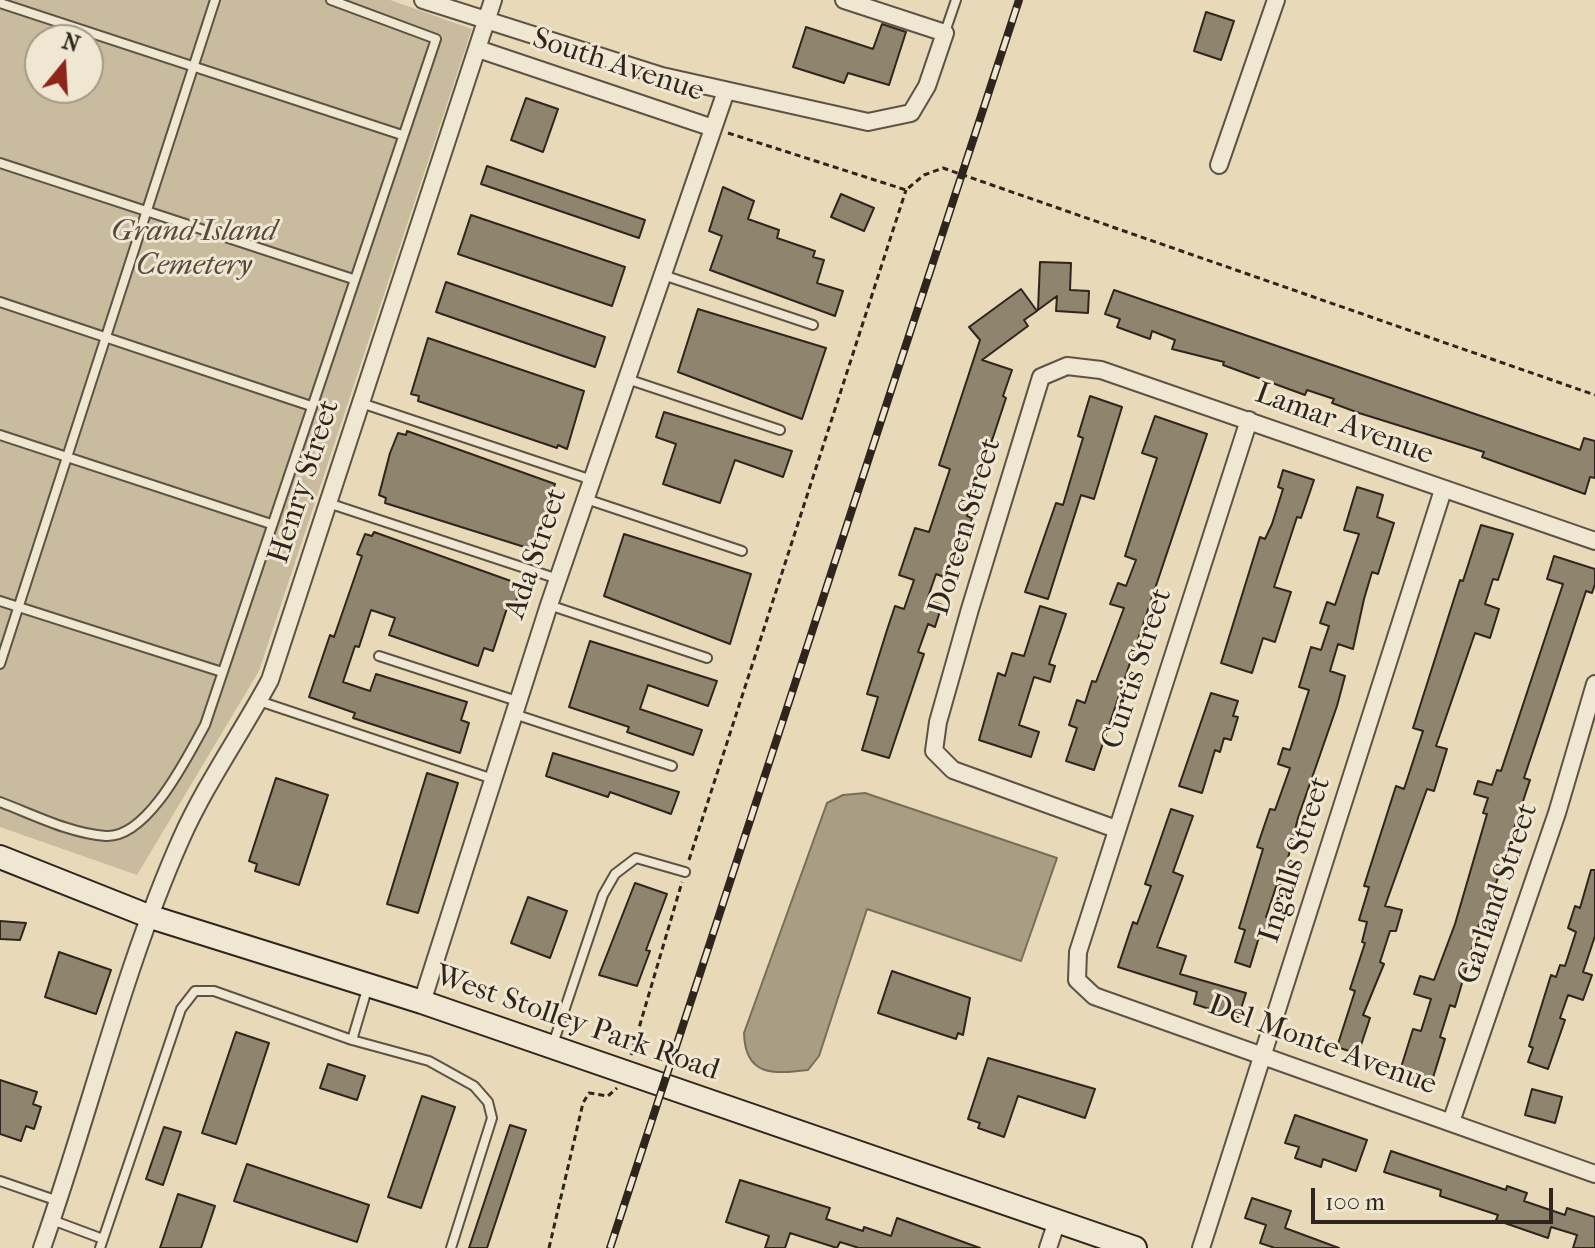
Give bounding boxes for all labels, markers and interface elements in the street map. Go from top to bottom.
street label: South Avenue [528,21,708,111]
north arrow [24,24,104,104]
text: N [59,28,83,58]
park label: Grand Island Cemetery [111,215,277,286]
street label: Lamar Avenue [1250,376,1438,474]
street label: Henry Street [262,396,348,568]
street label: Doreen Street [922,434,1010,620]
street label: Ada Street [498,484,576,624]
street label: Curtis Street [1095,584,1181,754]
street label: Ingalls Street [1252,772,1340,948]
street label: Garland Street [1451,799,1547,989]
street label: West Stolley Park Road [430,959,724,1089]
street label: Del Monte Avenue [1203,988,1441,1104]
scale bar [1315,1172,1557,1222]
text: 100 m [1325,1188,1385,1216]

